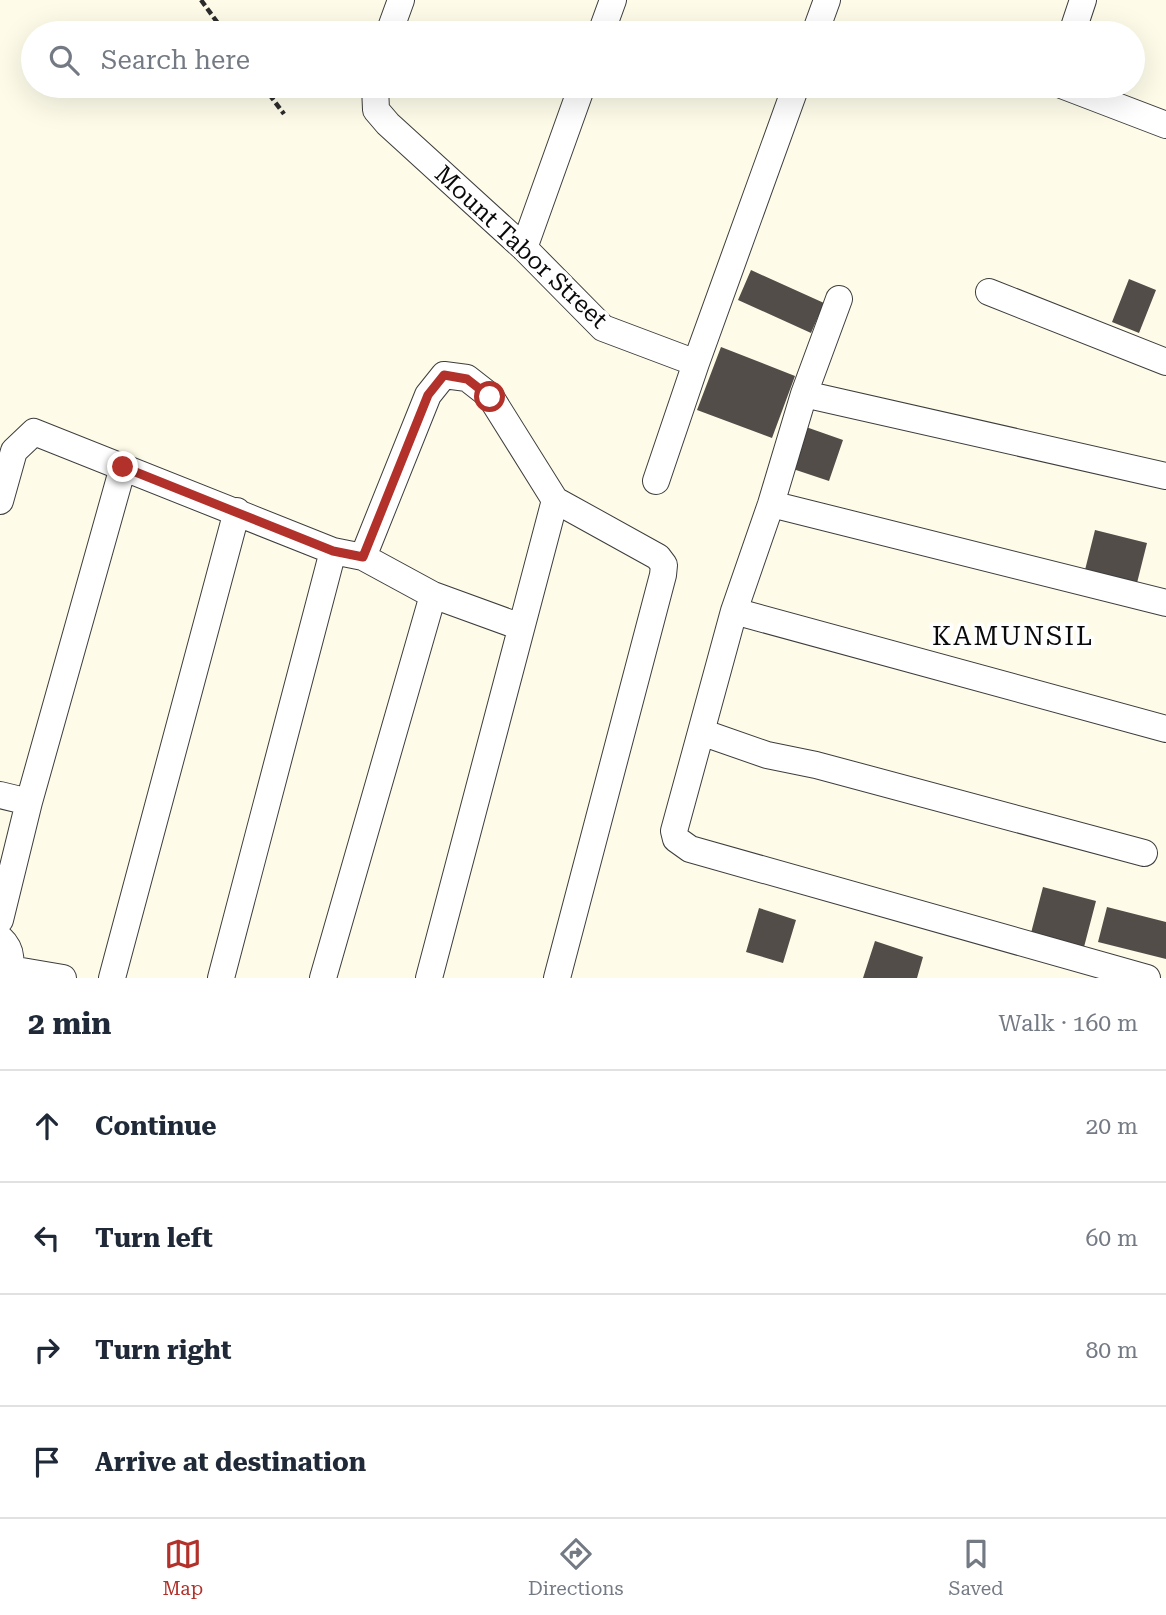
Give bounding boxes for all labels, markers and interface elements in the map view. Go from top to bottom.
search box [21,21,1145,98]
icon: search [45,41,83,79]
text: Search here [101,45,250,75]
street label: Mount Tabor Street [429,160,613,334]
route start [474,381,505,412]
route end [107,451,138,482]
district label: KAMUNSIL [932,621,1094,651]
text: 2 min [28,1006,111,1041]
text: Walk · 160 m [999,1010,1138,1037]
icon: ahead [28,1107,66,1145]
text: Continue [95,1111,217,1141]
text: 20 m [1085,1113,1138,1140]
icon: left [28,1219,66,1257]
text: Turn left [95,1223,213,1253]
text: 60 m [1085,1225,1138,1252]
icon: right [28,1331,66,1369]
text: Turn right [95,1335,231,1365]
text: 80 m [1085,1337,1138,1364]
icon: arrive [28,1443,66,1481]
text: Arrive at destination [95,1447,366,1477]
tab: Map [162,1535,203,1600]
tab: Directions [528,1535,624,1600]
tab: Saved [948,1535,1004,1600]

